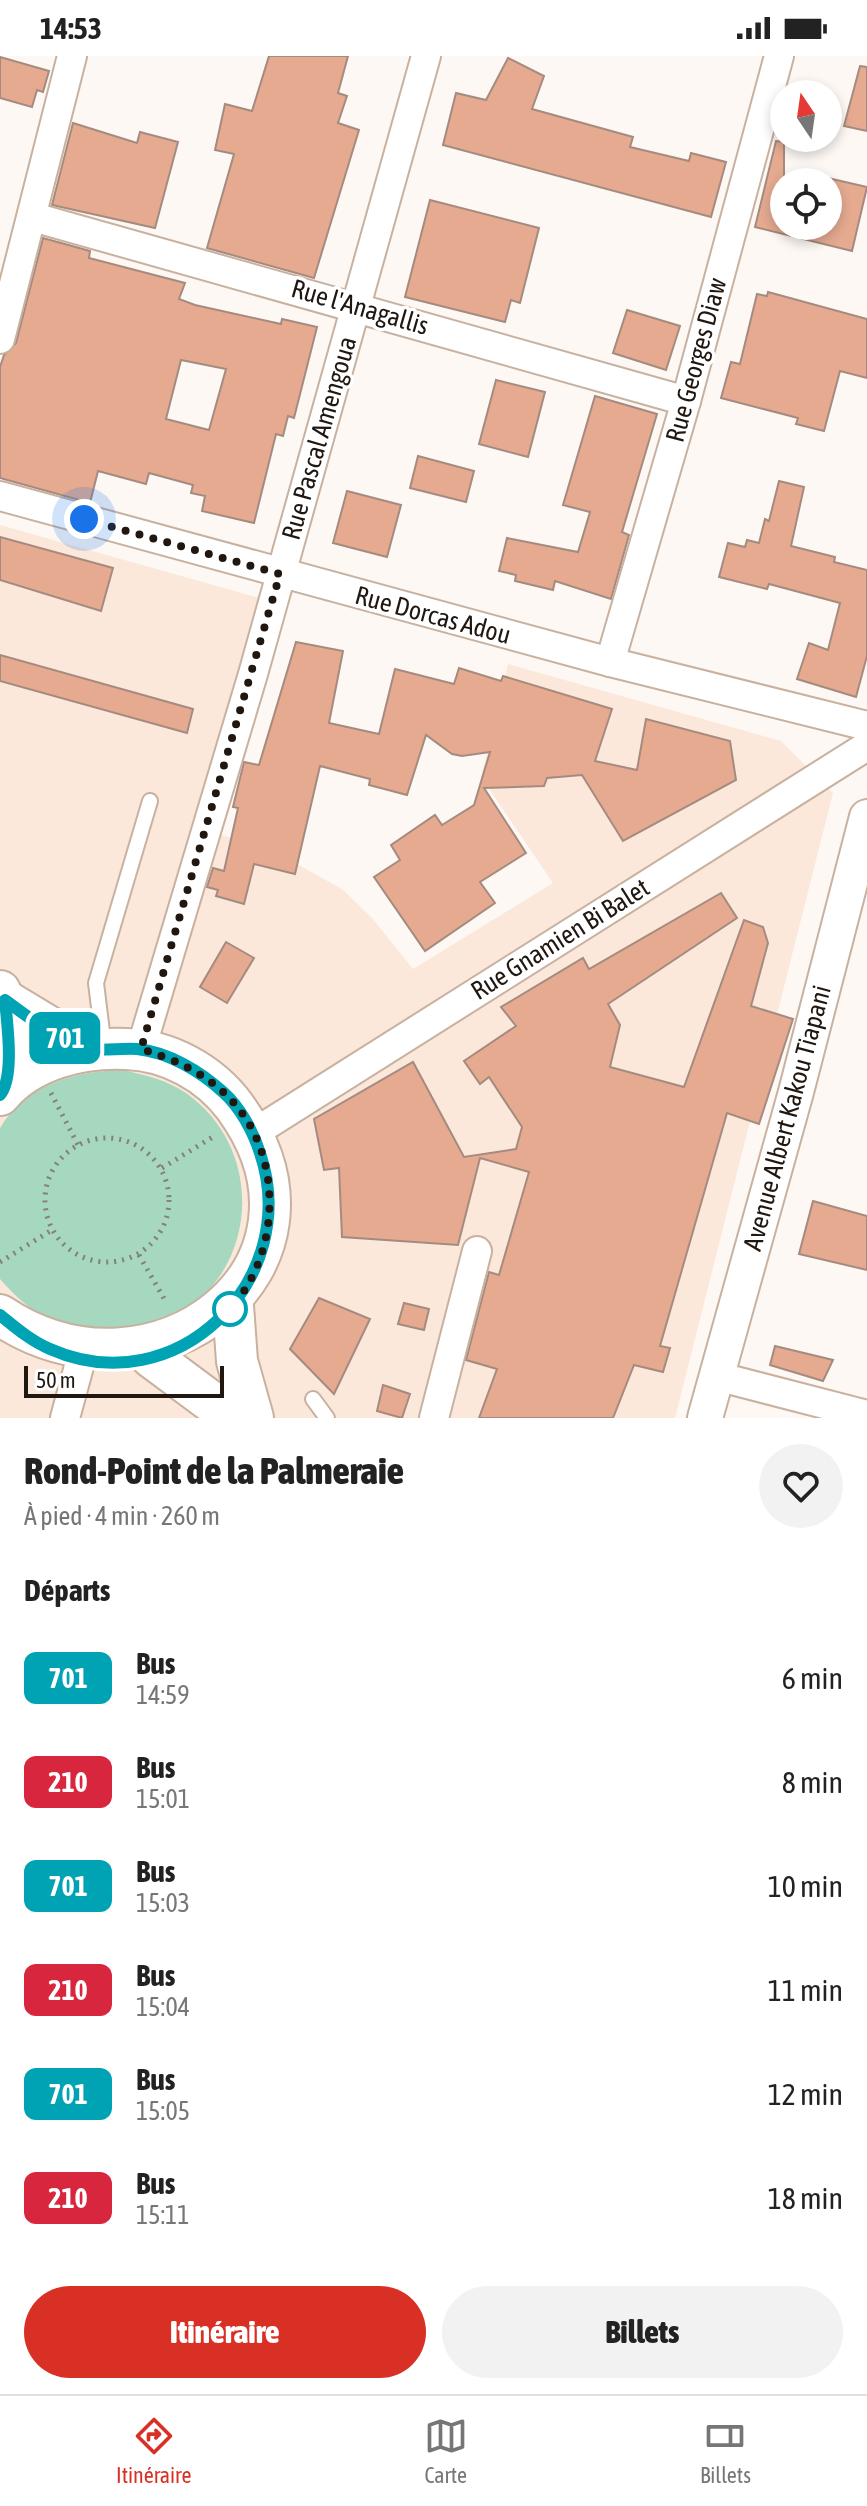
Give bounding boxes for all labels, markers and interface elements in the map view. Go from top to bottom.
text: 14:53 [40,11,102,45]
north arrow [770,80,842,152]
map controls [770,80,842,240]
button: locate [770,168,842,240]
street label: Rue l'Anagallis [288,273,432,341]
street label: Rue Georges Diaw [660,274,732,445]
street label: Rue Pascal Amengoua [276,333,362,543]
your location [64,499,104,539]
street label: Rue Dorcas Adou [352,580,514,650]
street label: Rue Gnamien Bi Balet [465,872,655,1006]
street label: Avenue Albert Kakou Tiapani [737,982,837,1254]
line badge: 701 [19,1012,111,1064]
text: 701 [45,1022,85,1054]
unlabelled marker [213,1292,247,1326]
scale bar [24,1362,224,1398]
text: 50 m [36,1367,76,1393]
button: heart [759,1444,843,1528]
text: Rond-Point de la Palmeraie [24,1449,404,1492]
text: À pied · 4 min · 260 m [24,1501,220,1531]
text: Départs [24,1573,110,1607]
text: Bus [136,1646,175,1680]
text: 6 min [782,1661,843,1695]
text: 701 [48,1662,88,1694]
text: 14:59 [136,1680,190,1710]
text: Bus [136,1750,175,1784]
text: 8 min [782,1765,843,1799]
text: 210 [48,1766,88,1798]
text: 15:01 [136,1784,190,1814]
text: Bus [136,1854,175,1888]
text: 10 min [768,1869,843,1903]
text: 701 [48,1870,88,1902]
text: 15:03 [136,1888,190,1918]
text: Bus [136,1958,175,1992]
text: 11 min [768,1973,843,2007]
text: 210 [48,1974,88,2006]
text: 15:04 [136,1992,190,2022]
text: Bus [136,2062,175,2096]
text: 12 min [768,2077,843,2111]
text: 701 [48,2078,88,2110]
text: 15:05 [136,2096,190,2126]
text: Bus [136,2166,175,2200]
text: 18 min [768,2181,843,2215]
text: 210 [48,2182,88,2214]
text: 15:11 [136,2200,190,2230]
button: Itinéraire [24,2286,426,2378]
button: Billets [442,2286,843,2378]
tab: Itinéraire [116,2414,192,2488]
tab: Carte [424,2414,468,2488]
tab: Billets [700,2414,751,2488]

